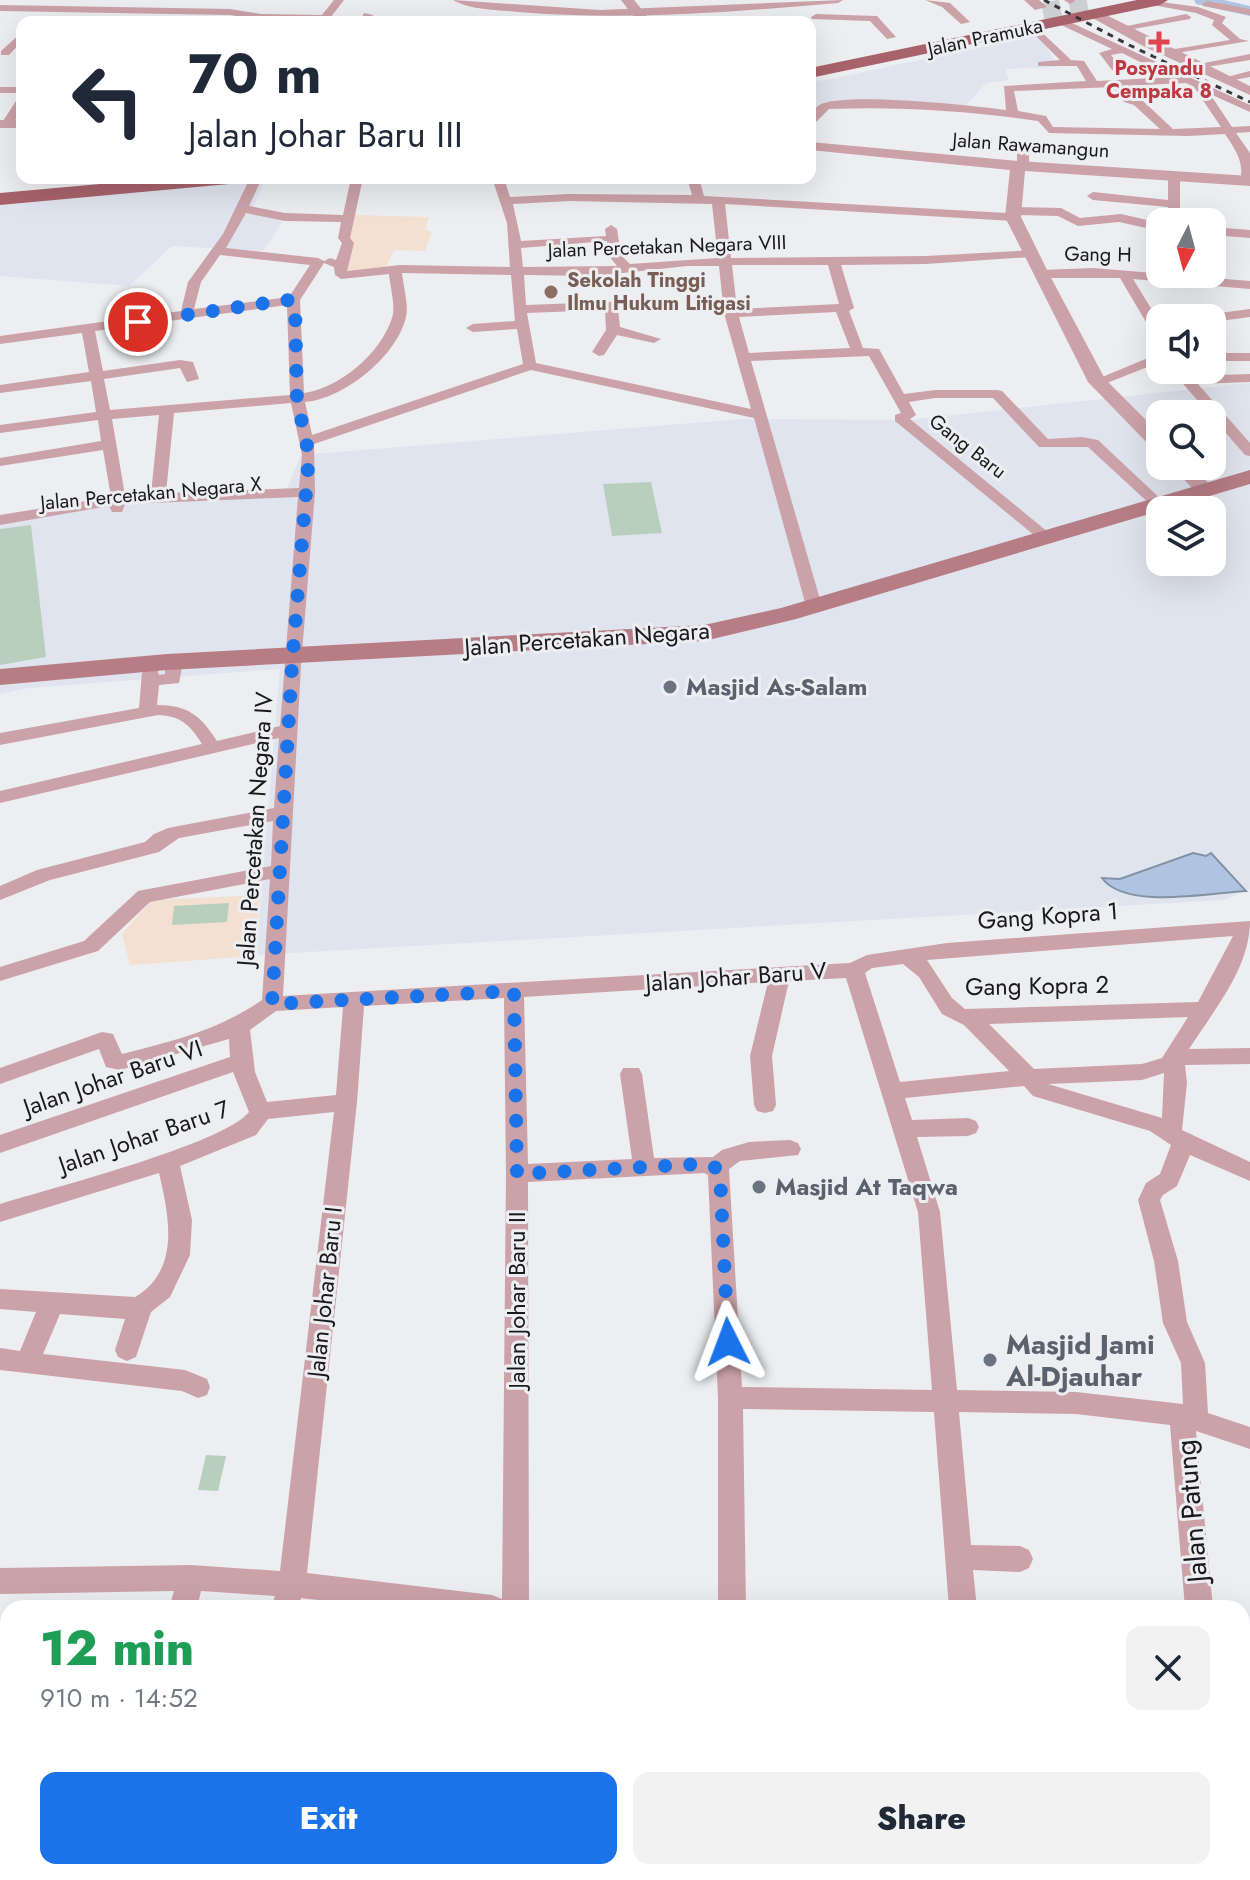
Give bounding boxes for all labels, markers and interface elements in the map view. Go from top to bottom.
street label: Jalan Pramuka [922,11,1045,64]
marker: Posyandu Cempaka 8 [1148,31,1170,53]
text: 70 m [188,33,322,114]
icon: left [56,48,160,152]
place label: Posyandu Cempaka 8 [1106,54,1212,106]
text: Jalan Johar Baru III [188,108,463,160]
street label: Jalan Rawamangun [949,125,1110,165]
north arrow [1146,208,1226,288]
map controls [1146,208,1226,576]
street label: Jalan Percetakan Negara VIII [544,228,787,265]
street label: Gang H [1064,239,1132,270]
place label: Sekolah Tinggi Ilmu Hukum Litigasi [567,266,751,318]
marker: Sekolah Tinggi Ilmu Hukum Litigasi [542,283,560,301]
pin [104,288,172,356]
icon: arrive [116,300,160,344]
button: sound [1146,304,1226,384]
button: search [1146,400,1226,480]
street label: Gang Baru [923,407,1013,486]
street label: Jalan Percetakan Negara X [36,469,263,518]
button: layers [1146,496,1226,576]
street label: Jalan Percetakan Negara [460,612,711,665]
place label: Masjid As-Salam [686,669,867,704]
marker: Masjid As-Salam [661,678,679,696]
street label: Jalan Percetakan Negara IV [227,691,282,970]
street label: Gang Kopra 1 [976,893,1120,938]
street label: Jalan Johar Baru V [641,953,828,1000]
street label: Gang Kopra 2 [965,967,1109,1004]
street label: Jalan Johar Baru VI [16,1030,207,1126]
street label: Jalan Johar Baru 7 [51,1091,234,1183]
place label: Masjid At Taqwa [775,1169,958,1204]
marker: Masjid At Taqwa [750,1178,768,1196]
street label: Jalan Johar Baru I [298,1205,351,1382]
street label: Jalan Johar Baru II [499,1211,534,1392]
position arrow [686,1300,770,1384]
place label: Masjid Jami Al-Djauhar [1005,1324,1155,1397]
marker: Masjid Jami Al-Djauhar [981,1351,999,1369]
street label: Jalan Patung [1165,1438,1219,1588]
text: 12 min [40,1614,194,1683]
button: close [1126,1626,1210,1710]
text: 910 m · 14:52 [40,1679,198,1717]
button: Exit [40,1772,617,1864]
button: Share [633,1772,1210,1864]

